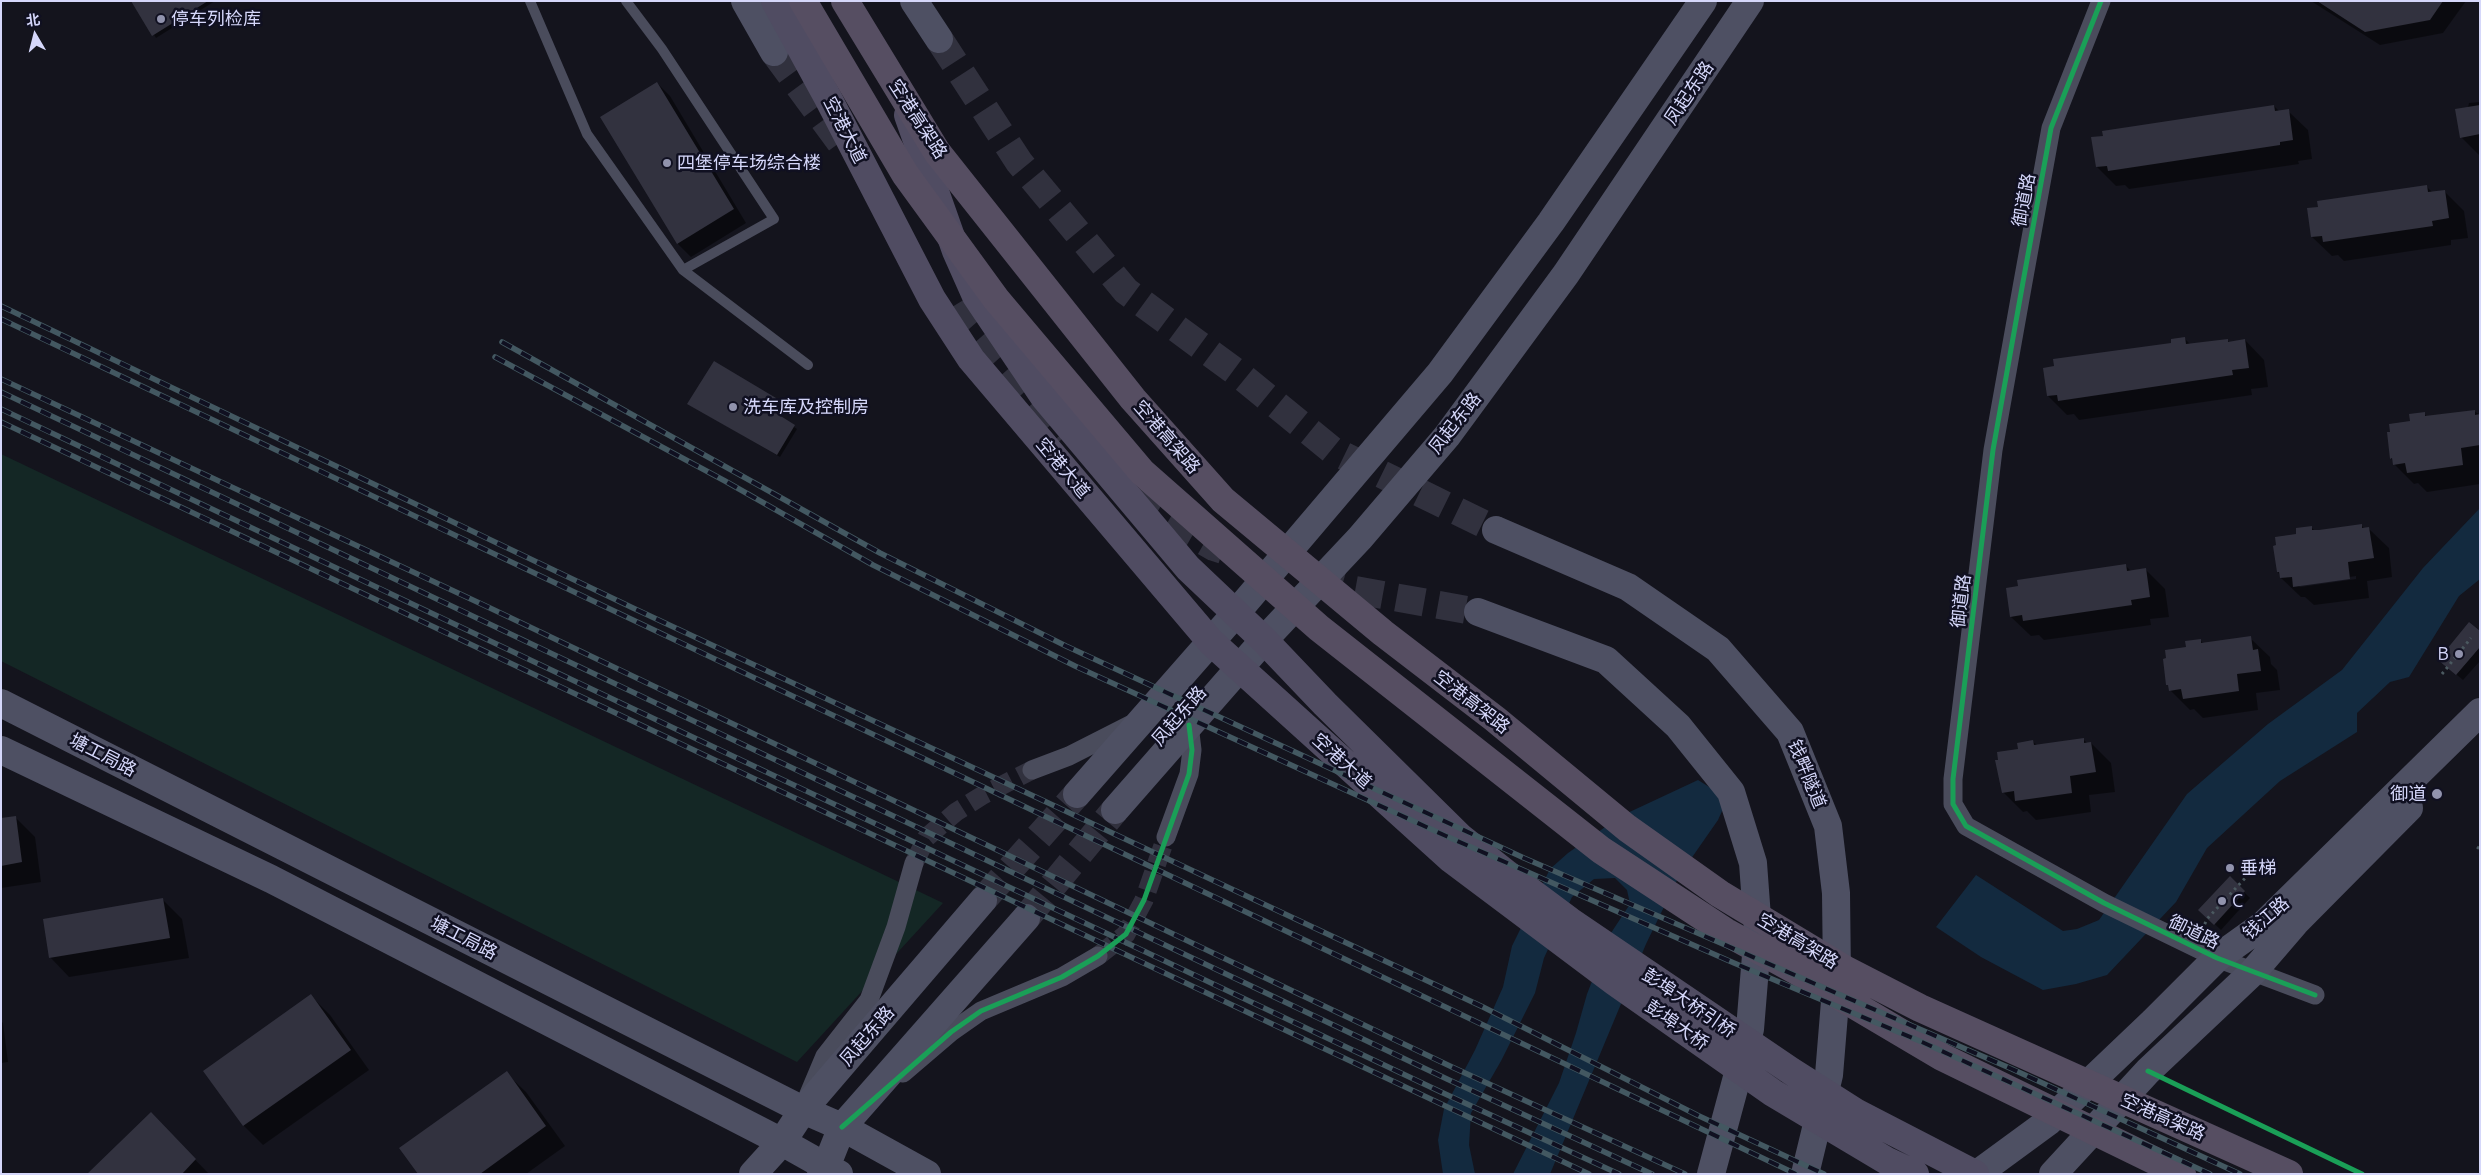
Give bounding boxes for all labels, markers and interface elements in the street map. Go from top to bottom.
place label: 停车列检库 [171,8,261,30]
north arrow [10,10,60,60]
text: 北 [25,11,41,29]
marker: 停车列检库 [155,13,167,25]
street label: 凤起东路 [1660,57,1718,129]
street label: 空港高架路 [884,75,952,163]
street label: 空港大道 [819,93,871,167]
place label: 四堡停车场综合楼 [677,152,821,174]
marker: 四堡停车场综合楼 [661,157,673,169]
street label: 御道路 [2008,171,2040,229]
street label: 凤起东路 [1424,388,1486,458]
place label: 洗车库及控制房 [743,396,869,418]
street label: 空港高架路 [1129,396,1205,478]
marker: 洗车库及控制房 [727,401,739,413]
street label: 空港大道 [1032,433,1094,503]
street label: 御道路 [1947,573,1975,629]
place label: B [2438,643,2449,665]
marker: B [2453,648,2465,660]
street label: 空港高架路 [1430,666,1514,738]
street label: 凤起东路 [1147,682,1211,750]
street label: 塘工局路 [66,729,140,781]
street label: 空港大道 [1308,729,1376,793]
street label: 钱畔隧道 [1784,737,1830,811]
place label: 御道 [2390,783,2426,805]
marker: 御道 [2430,787,2444,801]
place label: 垂梯 [2240,857,2276,879]
marker: 垂梯 [2224,862,2236,874]
place label: C [2232,890,2243,912]
street label: 钱江路 [2239,892,2293,944]
marker: C [2216,895,2228,907]
street label: 空港高架路 [1754,909,1842,973]
street label: 御道路 [2165,910,2223,954]
street label: 塘工局路 [427,912,501,964]
street label: 彭埠大桥引桥 [1638,964,1740,1042]
street label: 彭埠大桥 [1641,996,1713,1054]
street label: 凤起东路 [835,1002,899,1070]
street label: 空港高架路 [2117,1089,2209,1145]

